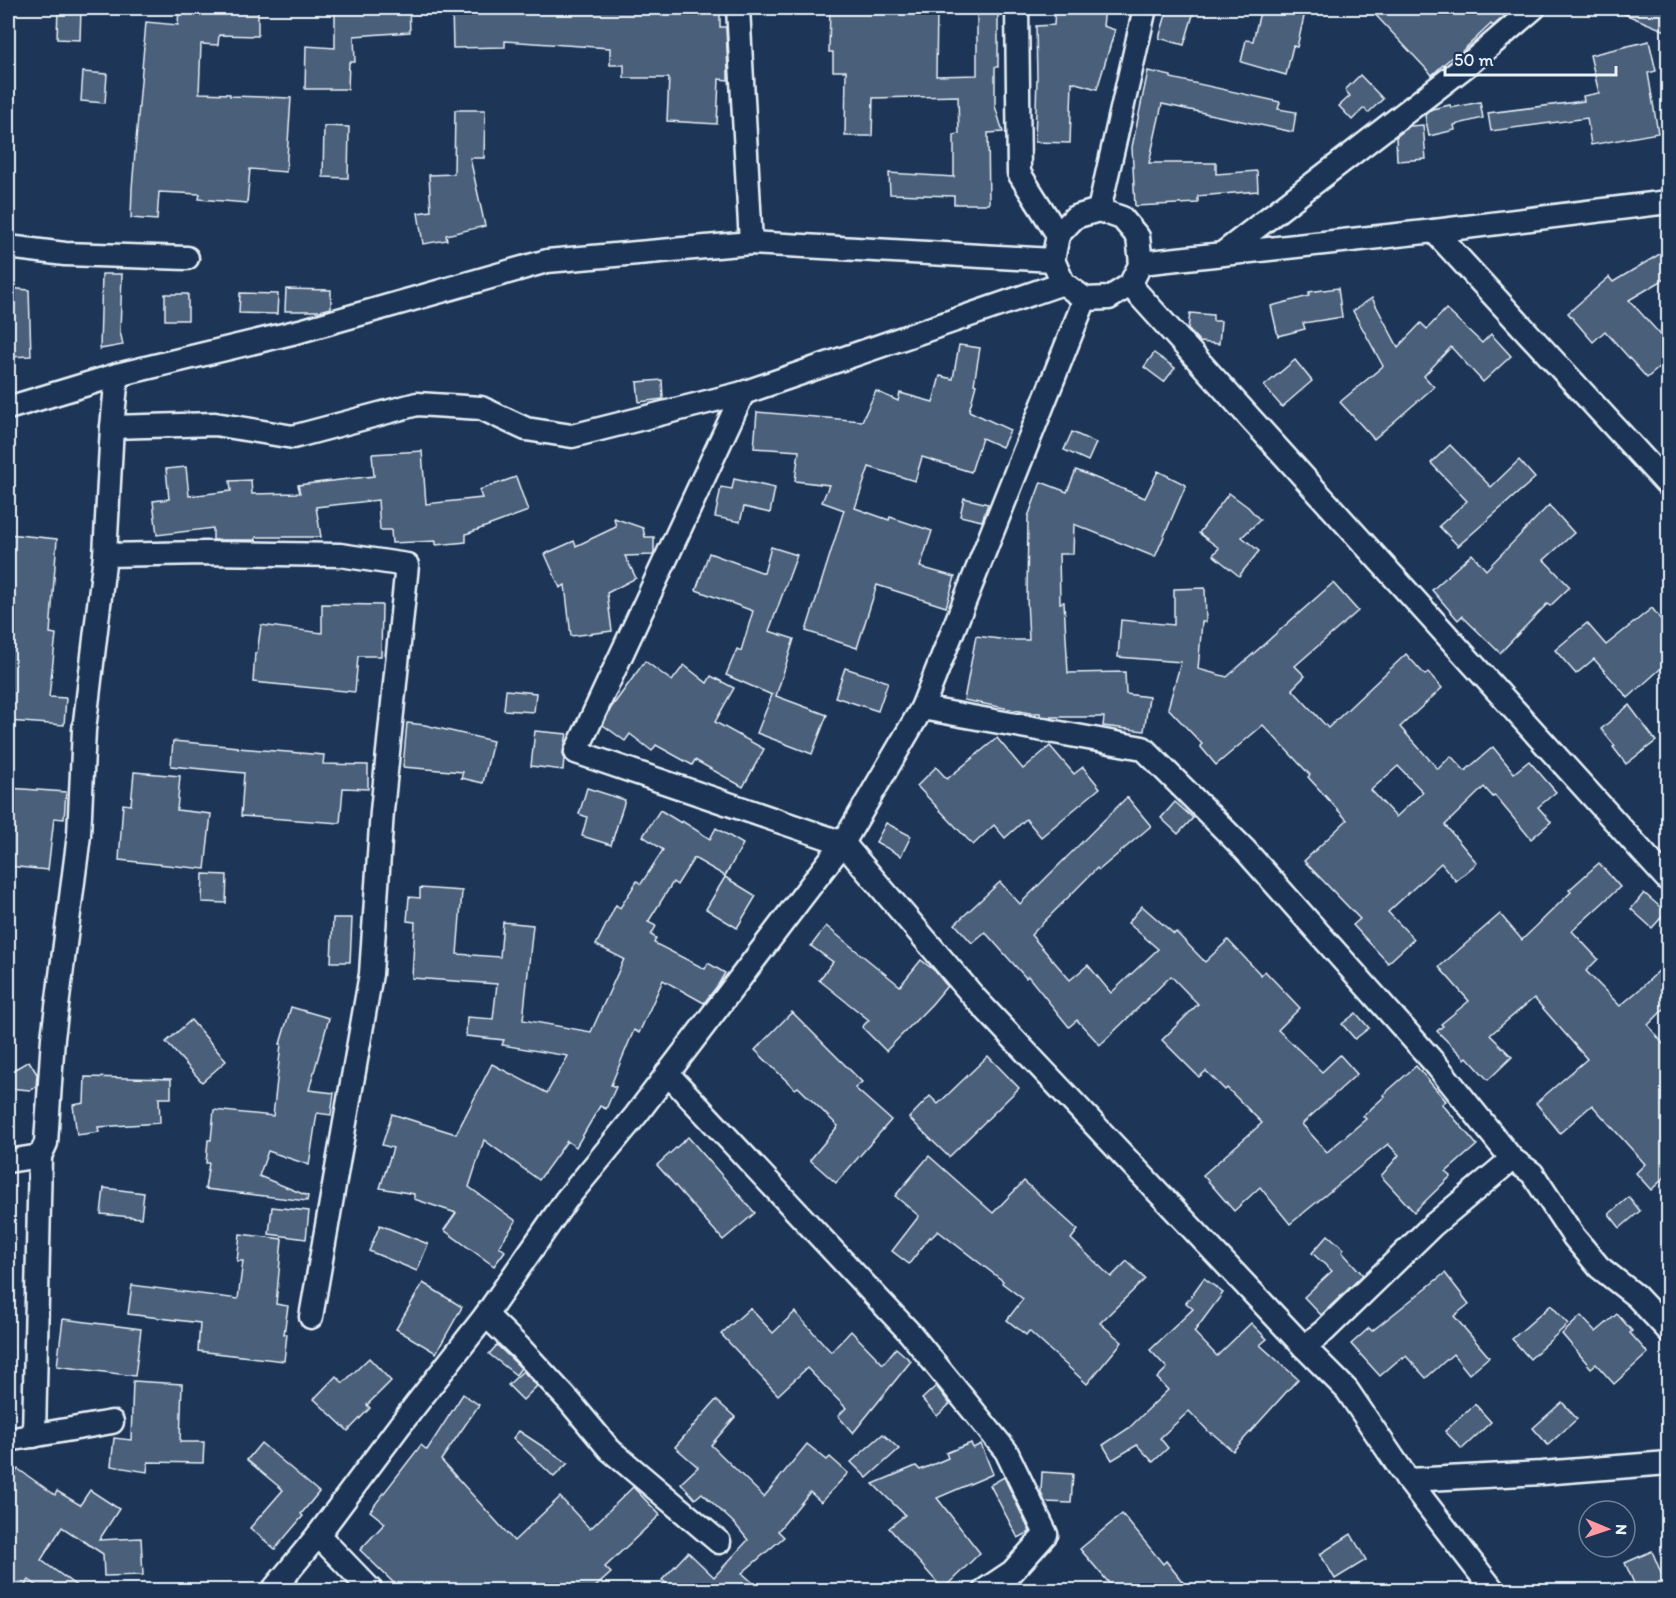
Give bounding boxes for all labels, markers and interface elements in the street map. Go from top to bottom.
scale bar [1445,39,1616,77]
text: 50 m [1454,49,1494,71]
north arrow [1577,1499,1637,1559]
text: N [1612,1524,1631,1535]

